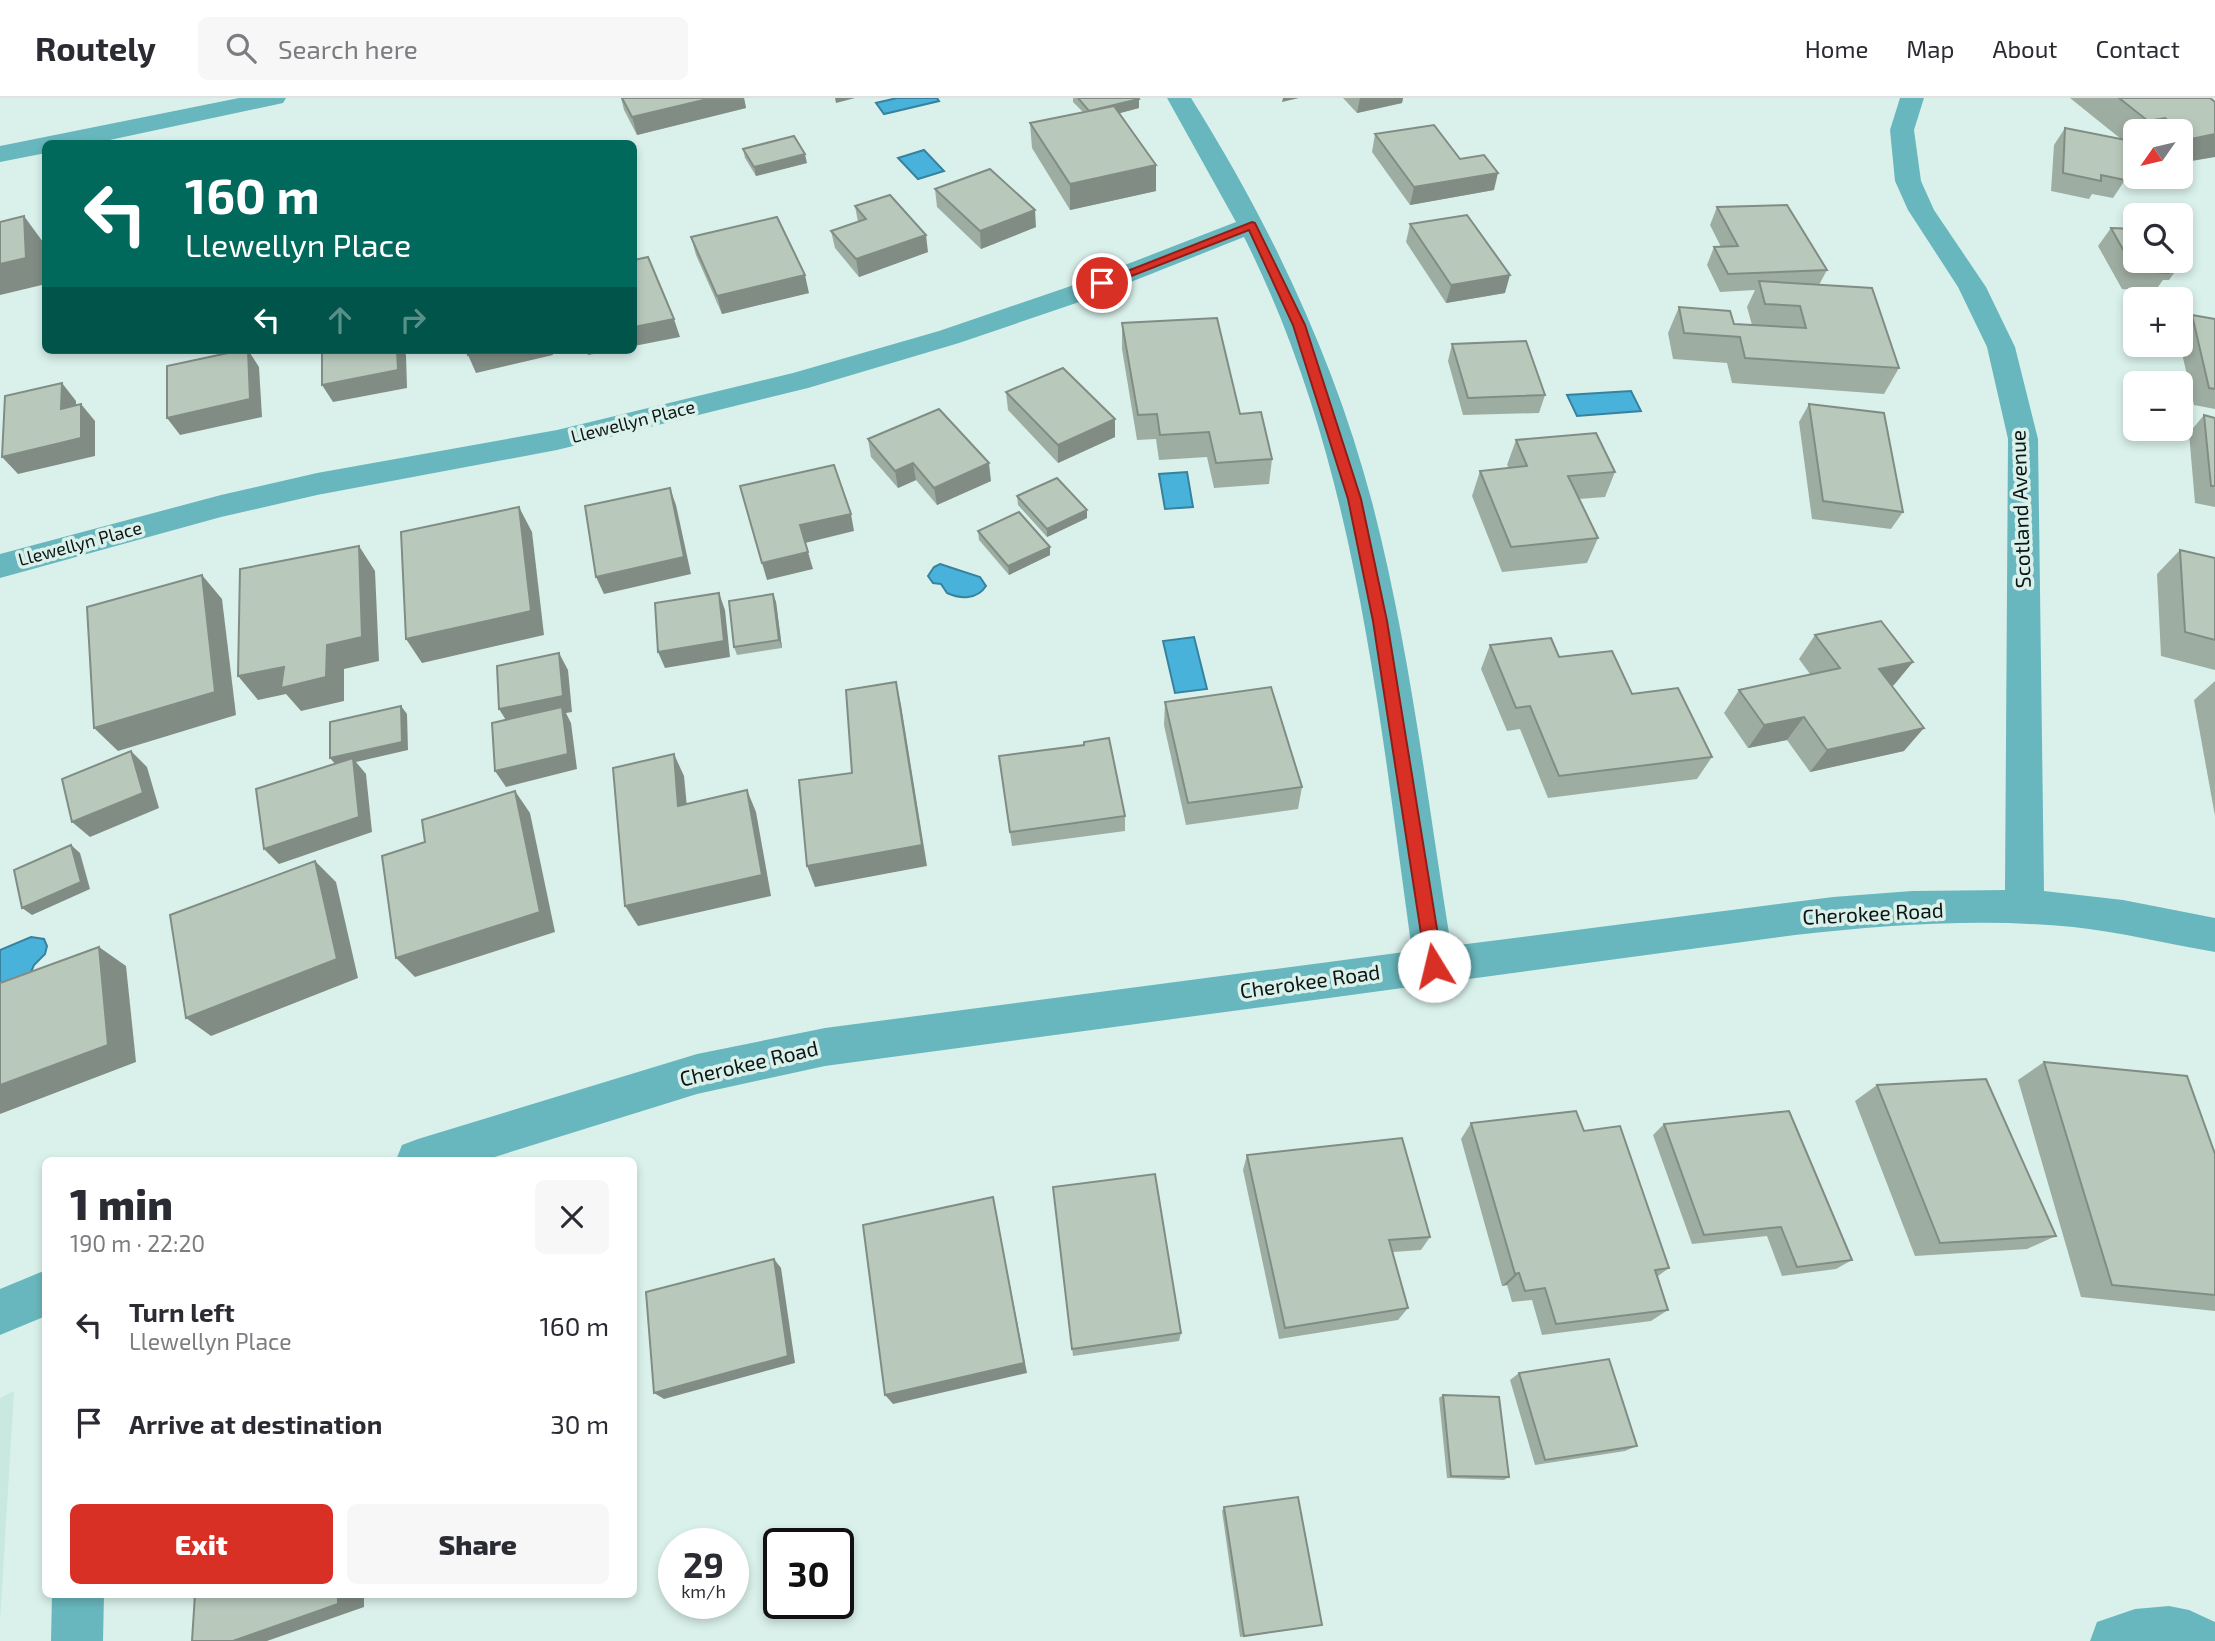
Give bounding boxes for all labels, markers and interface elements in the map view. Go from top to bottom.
search box [198,17,688,80]
text: Routely [35,28,156,68]
icon: search [222,29,260,67]
text: Search here [278,33,418,64]
text: Home [1805,34,1868,63]
text: Map [1906,34,1954,63]
text: About [1992,34,2058,63]
text: Contact [2096,34,2180,63]
north arrow [2123,119,2193,189]
map controls [2123,119,2193,441]
text: 160 m [185,165,320,224]
icon: left [70,168,161,259]
button: search [2123,203,2193,273]
text: Llewellyn Place [185,225,411,263]
pin [1072,253,1132,313]
icon: arrive [1083,264,1121,302]
button: + [2123,287,2193,357]
icon: left [248,301,286,339]
icon: ahead [321,301,359,339]
icon: right [394,301,432,339]
button: − [2123,371,2193,441]
street label: Llewellyn Place [568,395,697,447]
street label: Scotland Avenue [2004,429,2035,589]
street label: Llewellyn Place [15,516,144,570]
street label: Cherokee Road [1802,896,1944,929]
position arrow [1397,929,1471,1003]
street label: Cherokee Road [1238,958,1382,1003]
street label: Cherokee Road [677,1034,820,1091]
text: 1 min [70,1178,173,1228]
button: close [535,1180,609,1254]
text: 190 m · 22:20 [70,1229,205,1257]
text: Turn left [129,1296,235,1327]
icon: left [70,1306,108,1344]
text: 160 m [540,1310,609,1341]
text: Llewellyn Place [129,1327,292,1355]
icon: arrive [70,1404,108,1442]
text: Arrive at destination [129,1408,382,1439]
text: 30 m [550,1408,609,1439]
button: Exit [70,1504,333,1584]
button: Share [347,1504,609,1584]
speed limit sign: 30 [763,1528,854,1619]
text: 29 [683,1543,724,1585]
text: km/h [681,1580,726,1602]

